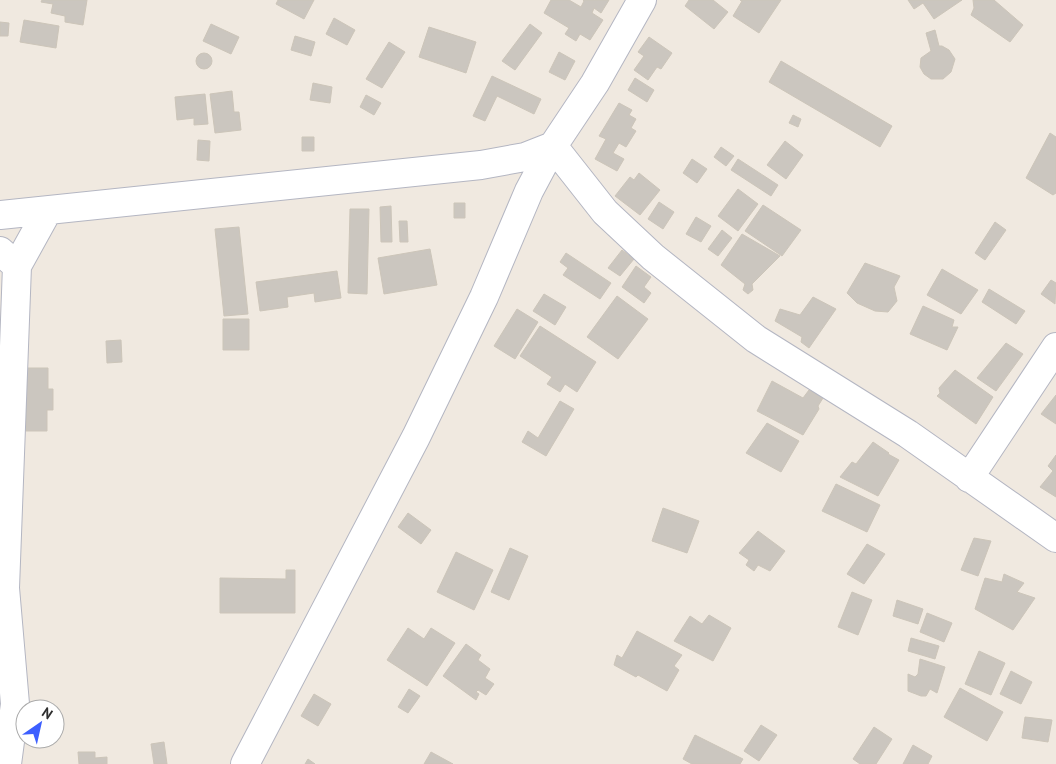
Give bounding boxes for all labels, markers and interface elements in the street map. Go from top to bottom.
north arrow [15,699,65,749]
text: N [38,703,56,723]

